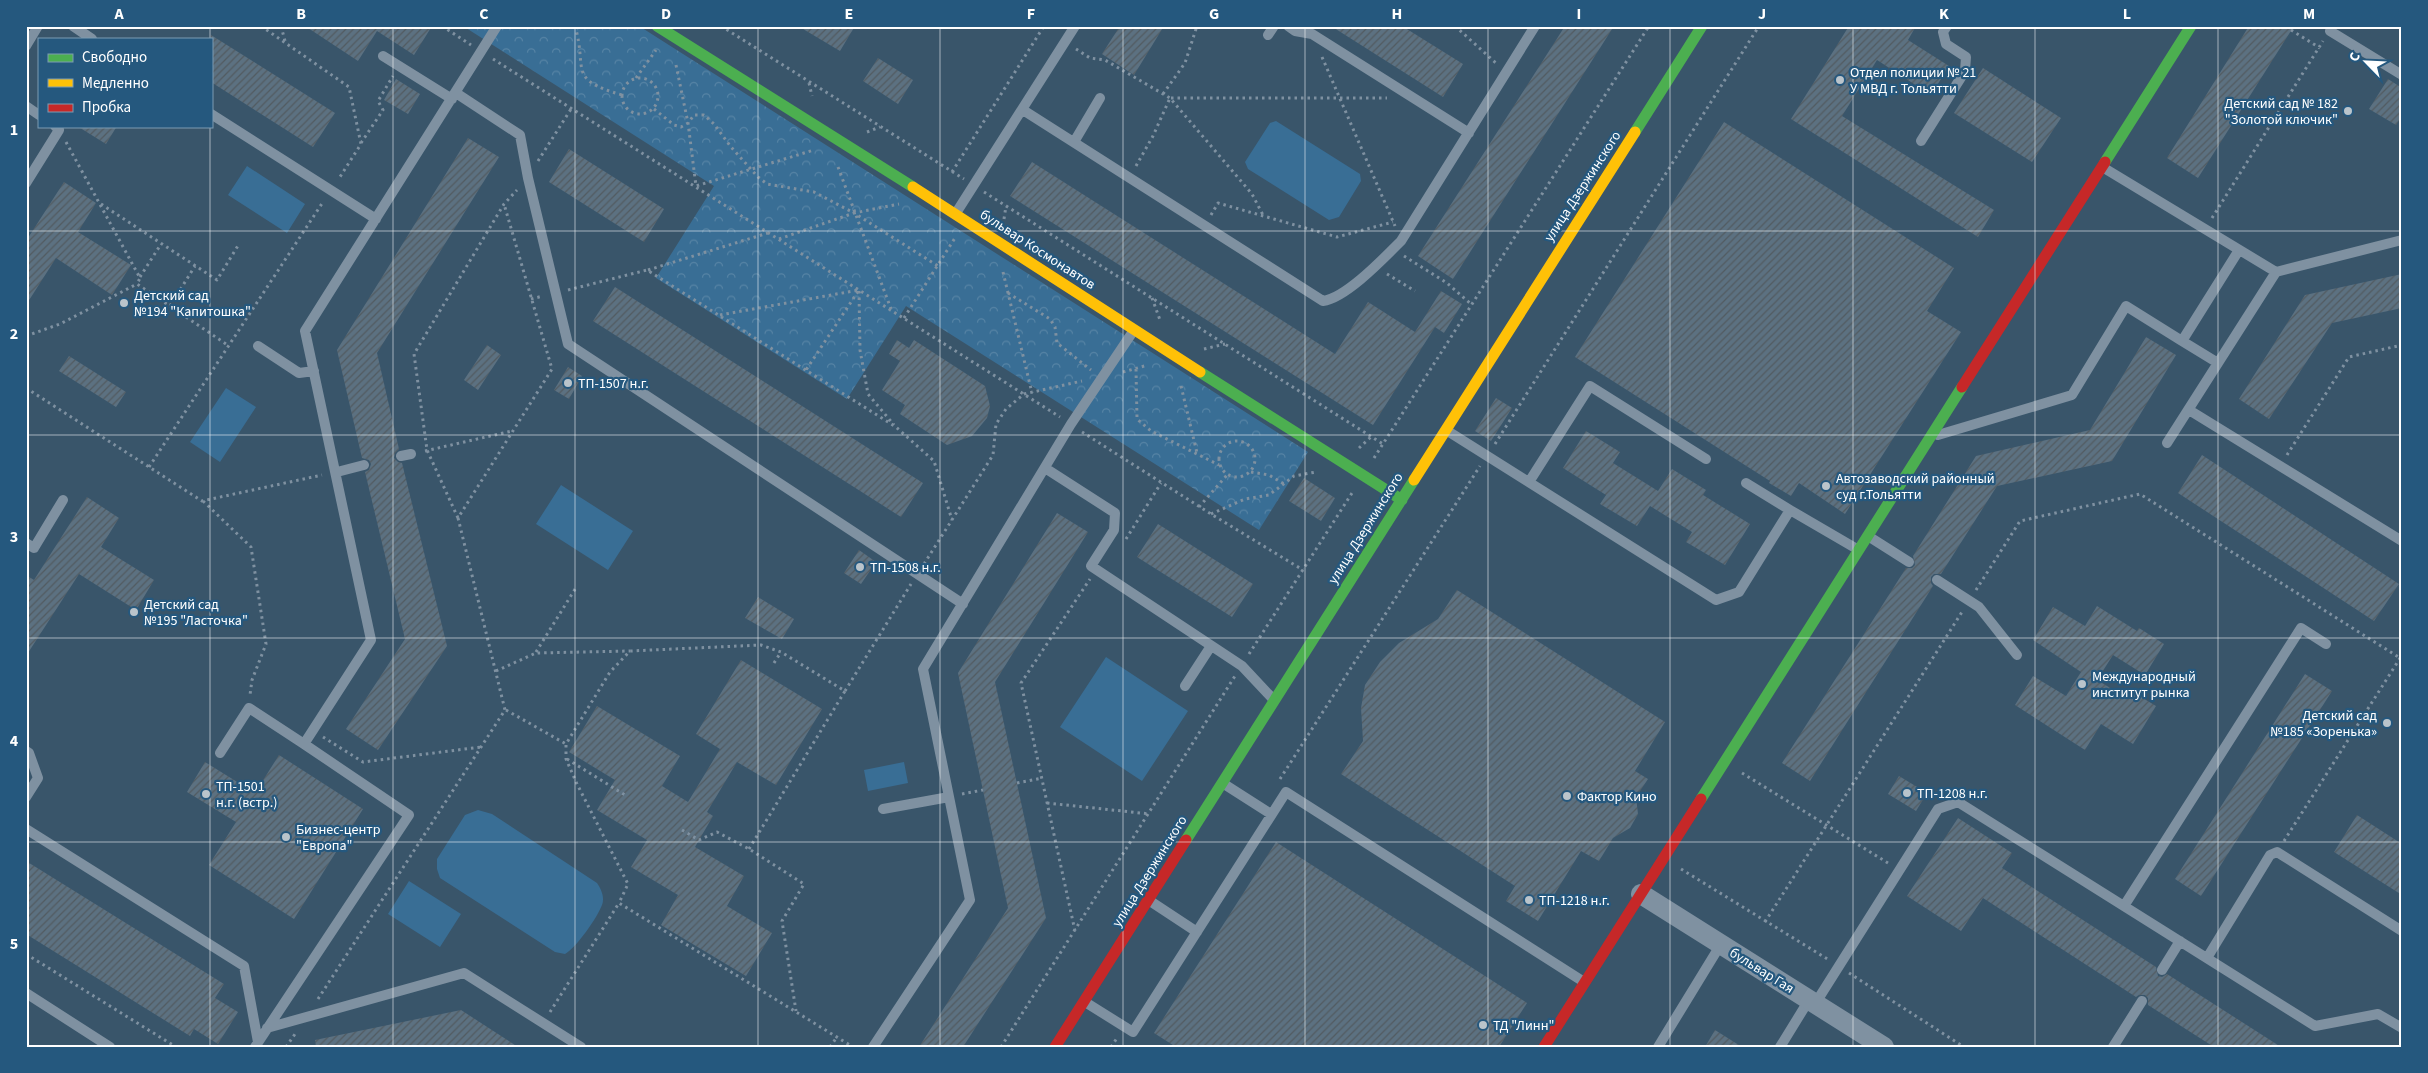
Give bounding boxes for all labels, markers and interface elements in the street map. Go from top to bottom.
text: A [113,3,124,25]
text: B [296,3,306,25]
text: C [479,3,489,25]
text: D [661,3,671,25]
text: E [845,3,853,25]
text: F [1027,3,1035,25]
text: G [1209,3,1219,25]
text: H [1392,3,1402,25]
text: I [1577,3,1581,25]
text: J [1758,3,1766,25]
text: K [1939,3,1949,25]
text: L [2123,3,2131,25]
text: M [2303,3,2315,25]
legend [38,38,212,128]
north arrow [2340,38,2390,88]
text: Свободно [82,47,147,68]
text: С [2344,49,2366,65]
place label: Отдел полиции № 21 У МВД г. Тольятти [1850,63,1976,99]
text: Медленно [82,73,149,94]
marker: Отдел полиции № 21 У МВД г. Тольятти [1834,74,1846,86]
place label: Детский сад № 182 "Золотой ключик" [2224,94,2338,130]
text: Пробка [82,97,131,118]
marker: Детский сад № 182 "Золотой ключик" [2342,105,2354,117]
text: 1 [10,119,18,141]
street label: улица Дзержинского [1540,127,1626,246]
street label: бульвар Космонавтов [976,205,1099,295]
place label: Детский сад №194 "Капитошка" [134,286,251,322]
marker: Детский сад №194 "Капитошка" [118,297,130,309]
text: 2 [10,323,18,345]
place label: ТП-1507 н.г. [578,374,649,394]
marker: ТП-1507 н.г. [562,377,574,389]
street label: улица Дзержинского [1323,469,1408,588]
place label: Автозаводский районный суд г.Тольятти [1836,469,1995,505]
marker: Автозаводский районный суд г.Тольятти [1820,480,1832,492]
text: 3 [10,526,18,548]
place label: ТП-1508 н.г. [870,558,941,578]
marker: ТП-1508 н.г. [854,561,866,573]
place label: Детский сад №195 "Ласточка" [144,595,248,631]
marker: Детский сад №195 "Ласточка" [128,606,140,618]
place label: Международный институт рынка [2092,667,2196,703]
marker: Международный институт рынка [2076,678,2088,690]
place label: Детский сад №185 «Зоренька» [2270,706,2378,742]
marker: Детский сад №185 «Зоренька» [2381,717,2393,729]
text: 4 [10,730,19,752]
place label: ТП-1501 н.г. (встр.) [216,777,277,813]
place label: ТП-1208 н.г. [1917,784,1988,804]
place label: Фактор Кино [1577,787,1657,807]
marker: ТП-1208 н.г. [1901,787,1913,799]
marker: ТП-1501 н.г. (встр.) [200,788,212,800]
marker: Фактор Кино [1561,790,1573,802]
street label: улица Дзержинского [1107,812,1192,931]
place label: Бизнес-центр "Европа" [296,820,381,856]
marker: Бизнес-центр "Европа" [280,831,292,843]
place label: ТП-1218 н.г. [1539,891,1610,911]
marker: ТП-1218 н.г. [1523,894,1535,906]
text: 5 [10,933,18,955]
street label: бульвар Гая [1725,943,1798,999]
place label: ТД "Линн" [1493,1016,1555,1036]
marker: ТД "Линн" [1477,1019,1489,1031]

